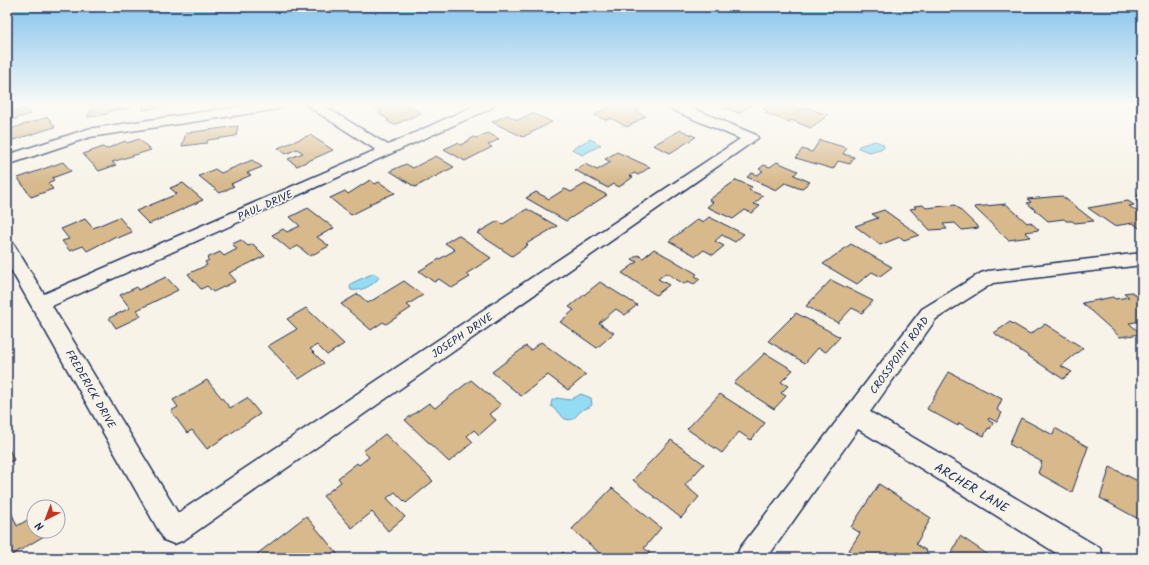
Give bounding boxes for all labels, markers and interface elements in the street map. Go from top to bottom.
street label: PAUL DRIVE [235,185,296,226]
street label: JOSEPH DRIVE [428,308,498,363]
street label: CROSSPOINT ROAD [865,313,934,398]
street label: FREDERICK DRIVE [60,347,120,433]
street label: ARCHER LANE [930,458,1013,519]
north arrow [26,499,66,539]
text: N [31,517,49,535]

